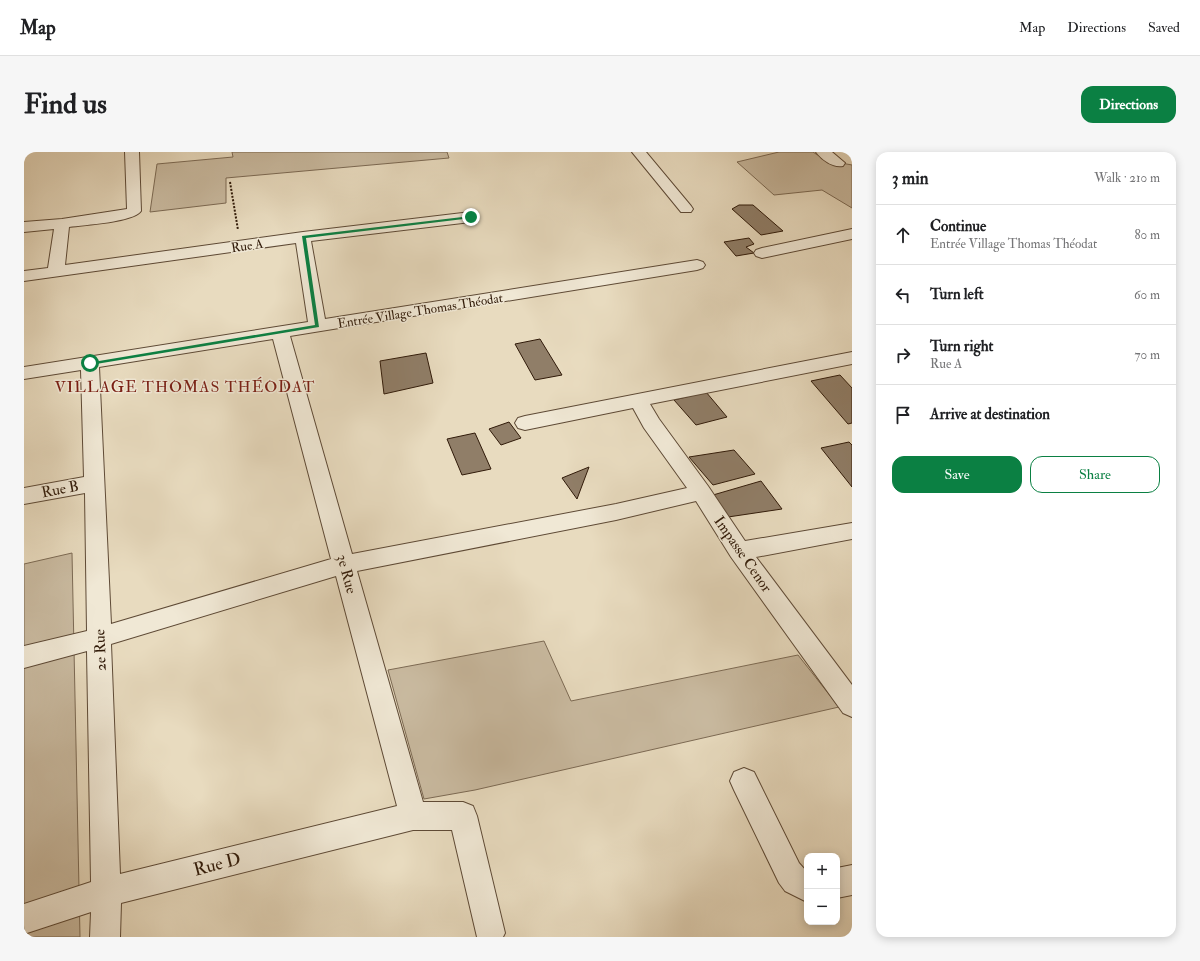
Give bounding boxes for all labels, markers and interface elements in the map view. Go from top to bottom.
text: Map [20,16,56,40]
text: Map [1019,19,1045,36]
text: Directions [1067,19,1126,36]
text: Saved [1148,19,1180,36]
button: Directions [1081,86,1176,123]
text: Find us [24,87,107,122]
text: 3 min [892,168,929,189]
text: Walk · 210 m [1094,170,1160,186]
route end [462,208,480,226]
text: Continue [930,217,986,236]
icon: ahead [892,224,914,246]
text: 80 m [1134,227,1160,243]
street label: Rue A [230,236,265,256]
text: Entrée Village Thomas Théodat [930,236,1097,252]
icon: left [892,284,914,306]
text: Turn left [930,285,984,304]
text: 60 m [1134,287,1160,303]
street label: Entrée Village Thomas Théodat [336,290,504,332]
text: Turn right [930,337,993,356]
icon: right [892,344,914,366]
text: 70 m [1135,347,1160,363]
route start [81,354,99,372]
text: Rue A [930,356,962,372]
district label: VILLAGE THOMAS THÉODAT [55,376,315,397]
icon: arrive [892,404,914,426]
text: Arrive at destination [930,405,1050,424]
button: Save [892,456,1022,493]
button: Share [1030,456,1160,493]
street label: Rue B [40,477,80,502]
street label: Impasse Cenor [709,512,776,597]
street label: 3e Rue [332,552,361,596]
street label: 2e Rue [90,629,111,671]
street label: Rue D [191,848,243,881]
map controls [804,853,840,925]
button: + [804,853,840,889]
button: − [804,889,840,925]

